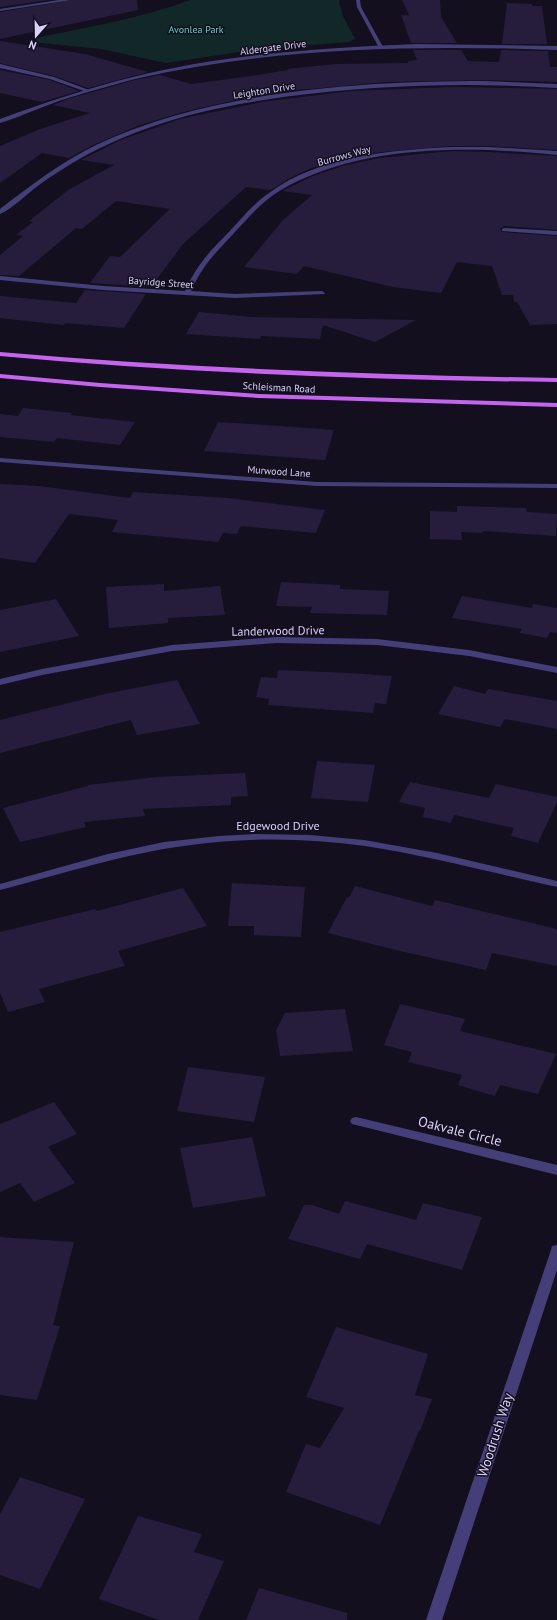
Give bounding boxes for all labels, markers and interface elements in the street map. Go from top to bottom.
north arrow [16,16,56,56]
park label: Avonlea Park [168,23,224,36]
street label: Aldergate Drive [239,37,307,58]
text: N [27,38,38,53]
street label: Leighton Drive [232,79,296,102]
street label: Burrows Way [316,142,373,169]
street label: Bayridge Street [128,274,195,291]
street label: Schleisman Road [242,379,316,396]
street label: Murwood Lane [247,463,311,480]
street label: Landerwood Drive [231,622,325,639]
street label: Edgewood Drive [236,818,320,833]
street label: Oakvale Circle [416,1112,504,1150]
street label: Woodrush Way [473,1390,517,1479]

